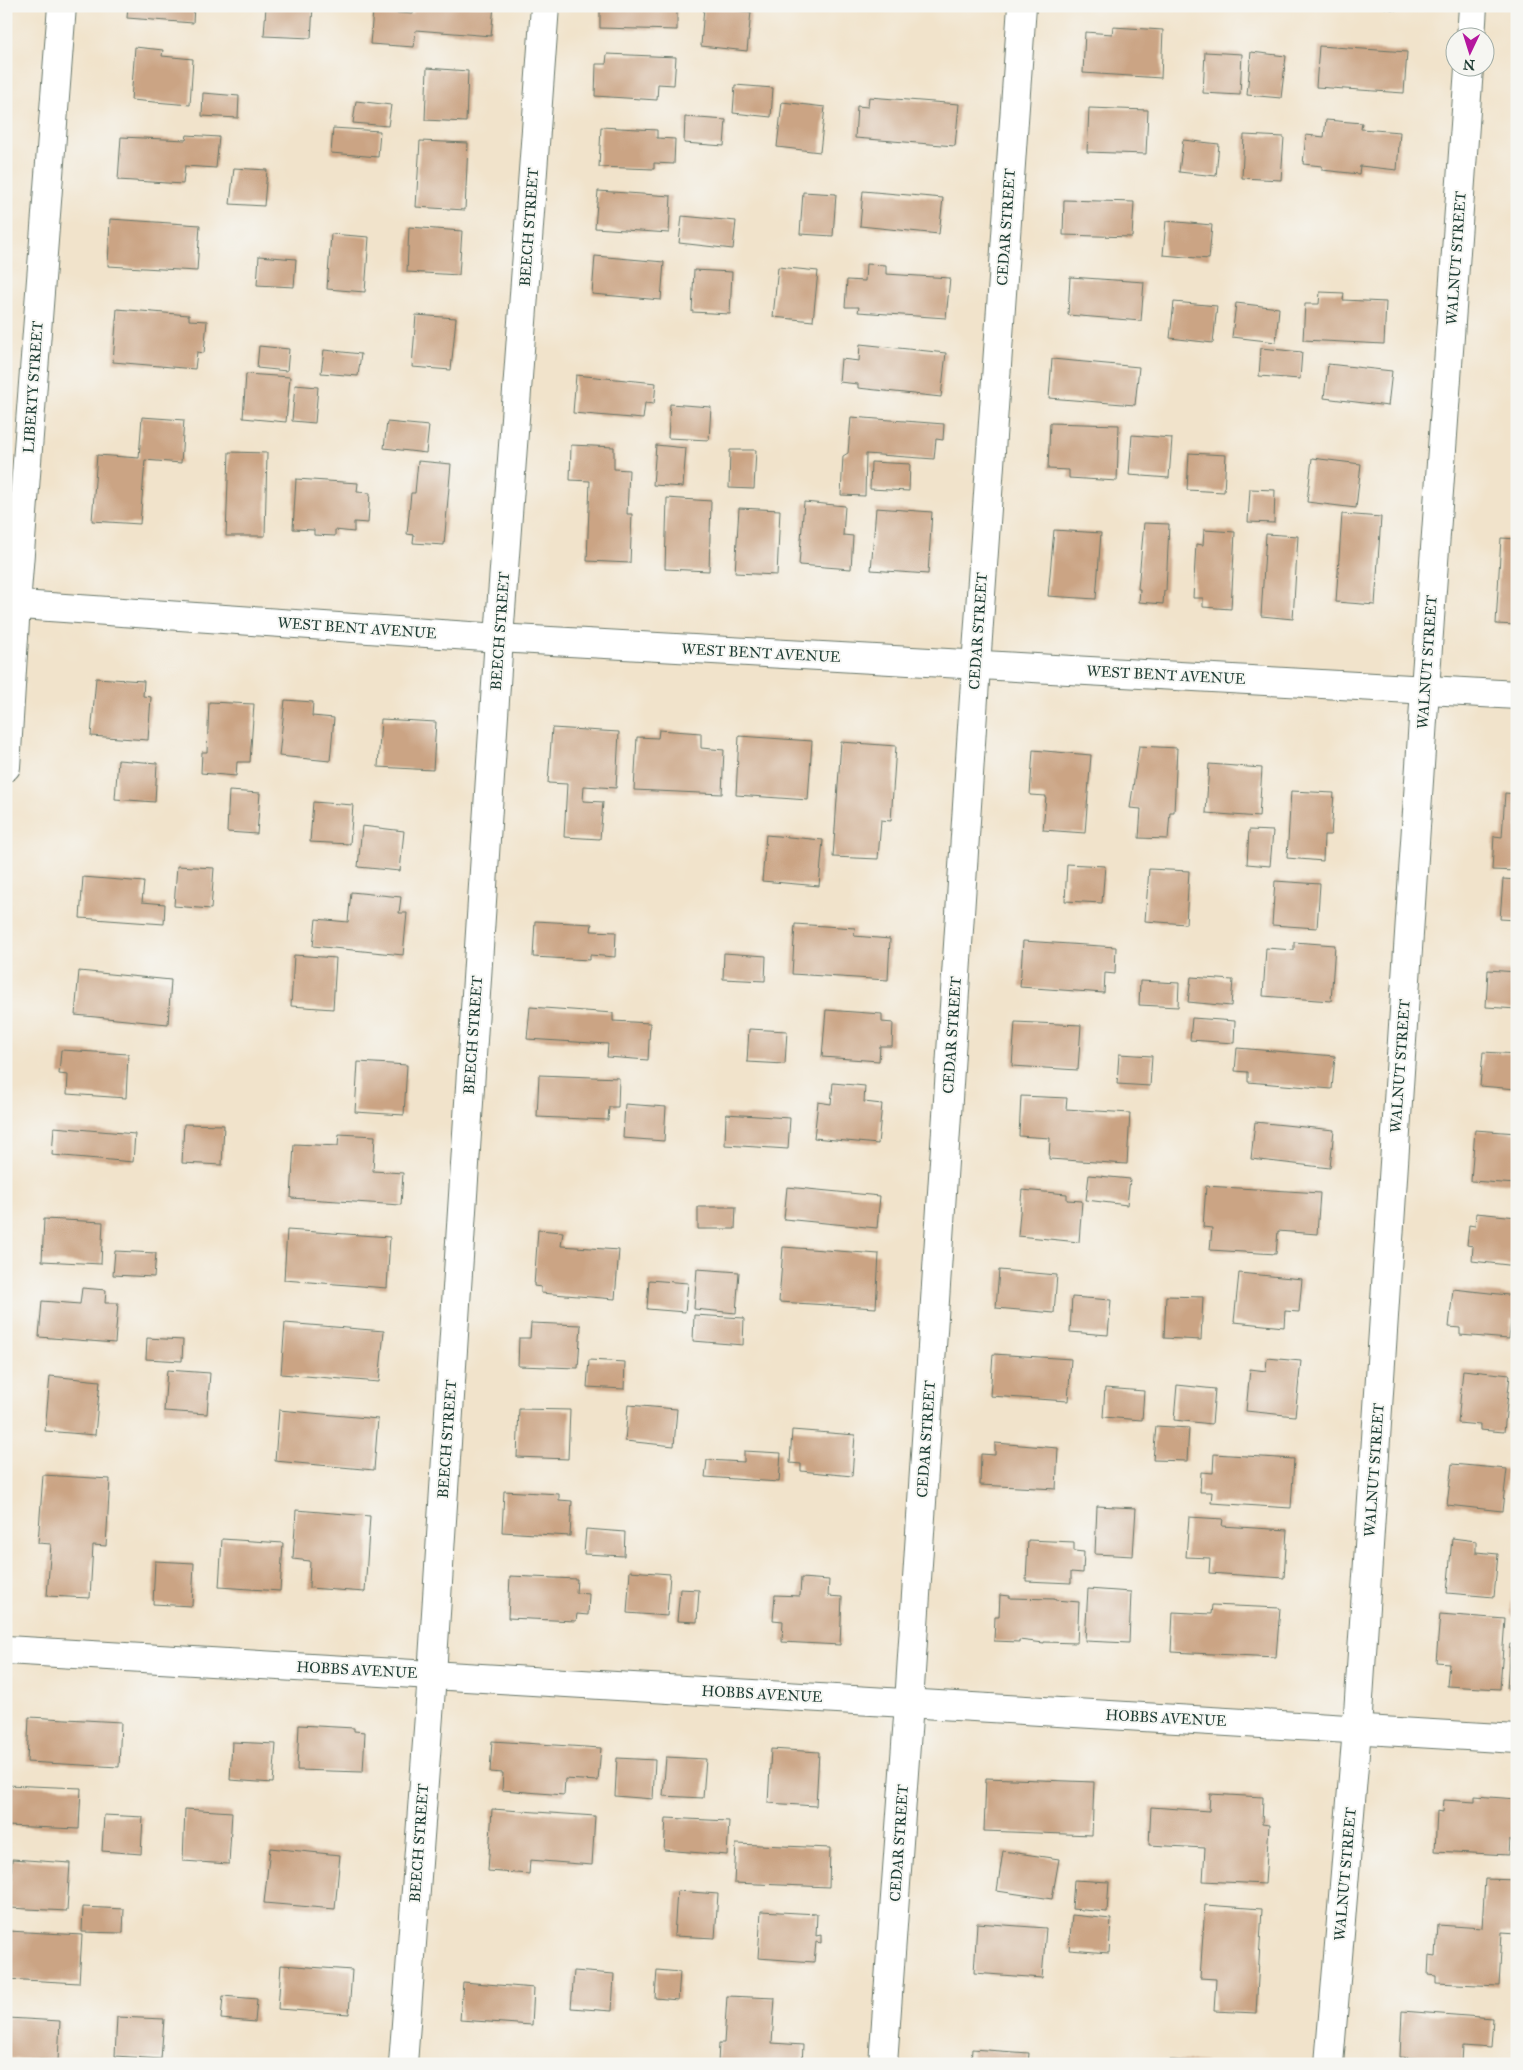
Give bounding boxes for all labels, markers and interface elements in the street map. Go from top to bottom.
north arrow [1446,28,1496,78]
text: N [1462,56,1476,73]
street label: BEECH STREET [516,167,542,287]
street label: CEDAR STREET [993,168,1019,286]
street label: WALNUT STREET [1442,190,1470,326]
street label: LIBERTY STREET [19,320,47,454]
street label: BEECH STREET [487,571,513,691]
street label: CEDAR STREET [965,572,991,690]
street label: WALNUT STREET [1413,594,1441,730]
street label: WEST BENT AVENUE [277,613,437,643]
street label: WEST BENT AVENUE [681,640,841,666]
street label: WEST BENT AVENUE [1086,662,1246,688]
street label: BEECH STREET [460,975,486,1095]
street label: CEDAR STREET [939,976,965,1094]
street label: WALNUT STREET [1386,998,1414,1134]
street label: BEECH STREET [434,1379,460,1499]
street label: CEDAR STREET [913,1380,939,1498]
street label: WALNUT STREET [1360,1402,1388,1538]
street label: HOBBS AVENUE [296,1658,418,1682]
street label: HOBBS AVENUE [701,1682,823,1706]
street label: HOBBS AVENUE [1105,1706,1227,1730]
street label: BEECH STREET [406,1783,432,1903]
street label: CEDAR STREET [886,1784,912,1902]
street label: WALNUT STREET [1330,1806,1360,1942]

